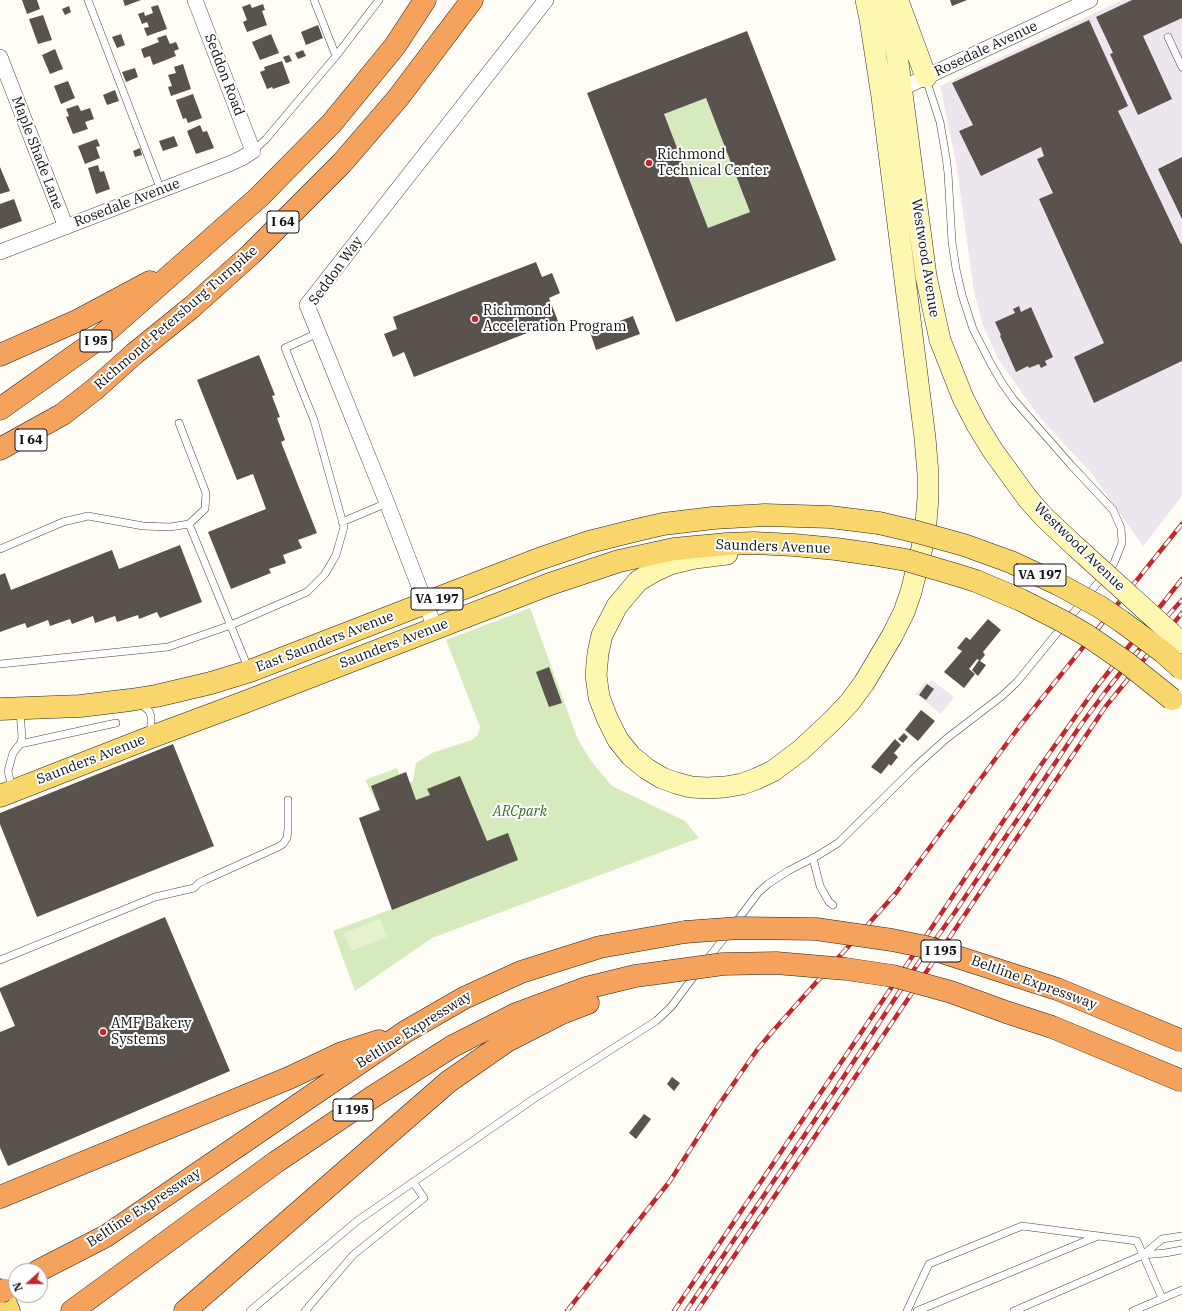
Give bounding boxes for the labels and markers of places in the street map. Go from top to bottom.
place label: Richmond Technical Center [657,147,769,180]
marker: Richmond Technical Center [644,158,654,168]
place label: Richmond Acceleration Program [483,303,627,336]
marker: Richmond Acceleration Program [470,314,480,324]
place label: AMF Bakery Systems [111,1016,191,1048]
marker: AMF Bakery Systems [98,1027,108,1037]

